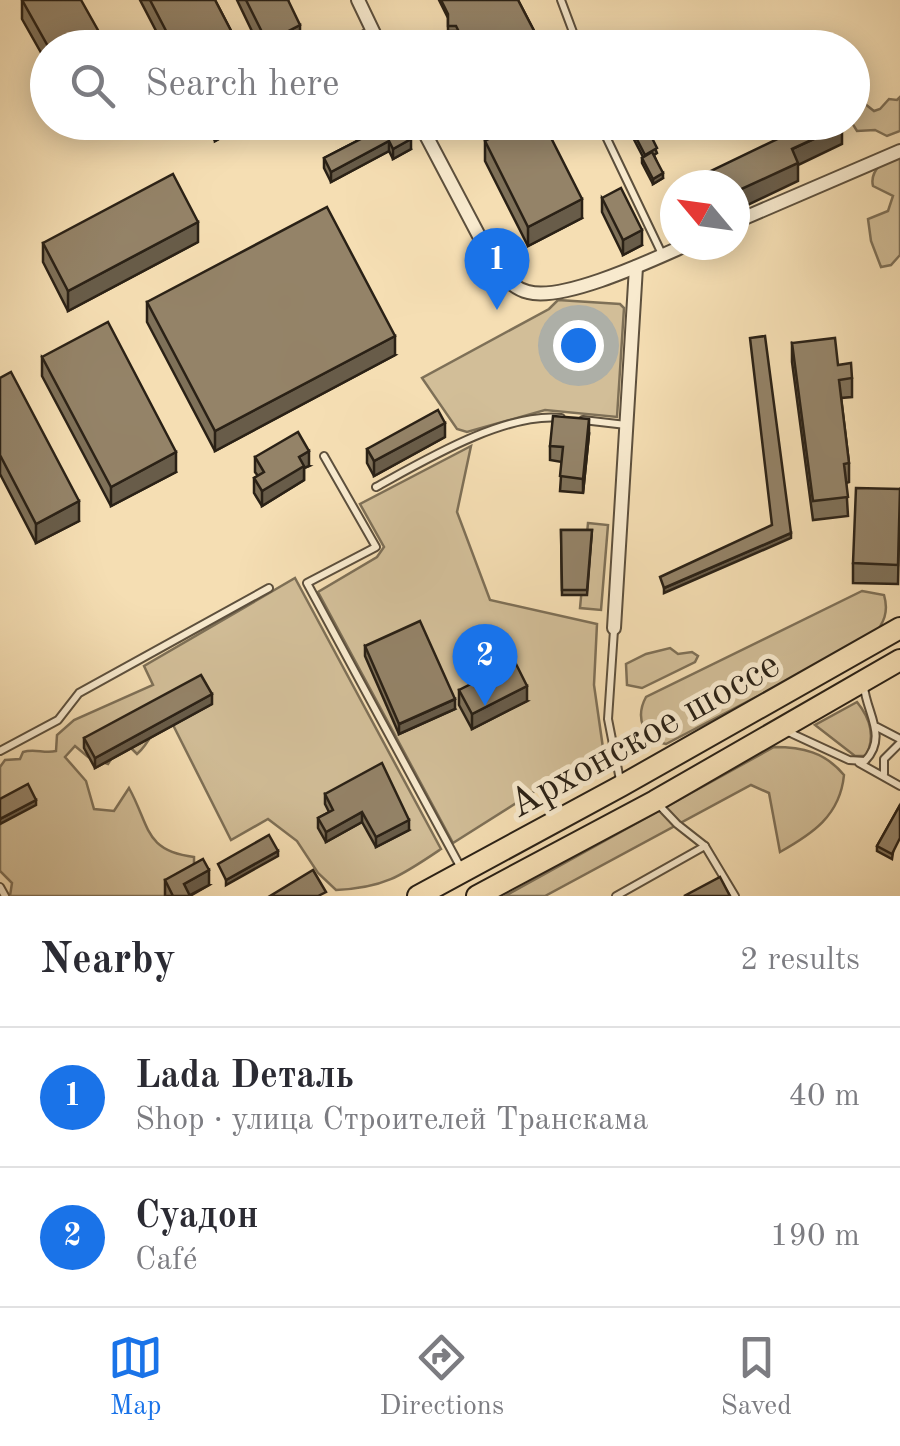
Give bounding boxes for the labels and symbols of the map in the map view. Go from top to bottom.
north arrow [660,170,750,260]
pin: 1 [464,228,530,310]
your location [553,320,604,371]
pin: 2 [452,624,518,706]
street label: Архонское шоссе [503,646,787,827]

